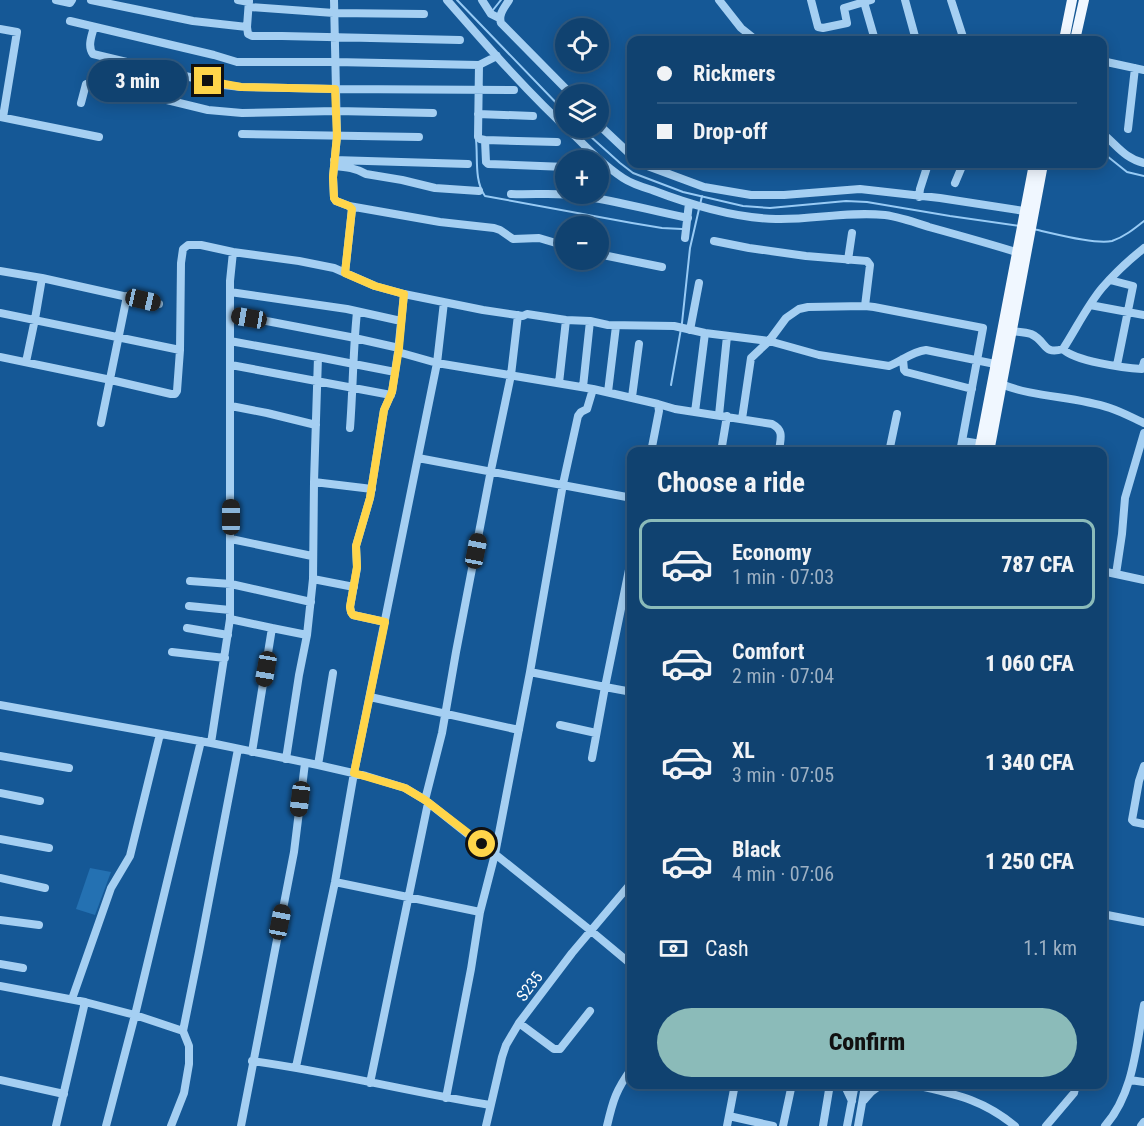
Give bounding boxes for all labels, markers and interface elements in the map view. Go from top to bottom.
map controls [555,18,609,270]
button: locate [555,18,609,72]
callout: 3 min [88,60,187,102]
text: Rickmers [693,61,775,86]
route end [194,67,221,94]
text: 3 min [115,69,160,93]
button: layers [555,84,609,138]
text: Drop-off [693,119,767,144]
button: + [555,150,609,204]
button: − [555,216,609,270]
car [123,287,163,313]
car [230,306,268,330]
text: Choose a ride [657,467,805,499]
car [222,499,240,535]
car [464,532,488,570]
icon: car [660,537,714,591]
text: Economy [732,540,812,565]
text: 787 CFA [1001,552,1074,577]
text: 1 min · 07:03 [732,565,834,589]
icon: car [660,636,714,690]
text: Comfort [732,639,805,664]
car [254,650,278,688]
text: 1 060 CFA [985,651,1074,676]
text: 2 min · 07:04 [732,664,834,688]
icon: car [660,735,714,789]
text: XL [732,738,755,763]
text: 1 340 CFA [985,750,1074,775]
text: 3 min · 07:05 [732,763,834,787]
car [289,780,311,818]
route start [468,830,495,857]
icon: car [660,834,714,888]
text: Black [732,837,781,862]
text: 1 250 CFA [985,849,1074,874]
text: 4 min · 07:06 [732,862,834,886]
car [268,903,292,941]
icon: cash [657,932,690,965]
text: Cash [705,936,749,961]
text: 1.1 km [1023,936,1077,960]
street label: S235 [512,968,547,1005]
button: Confirm [657,1008,1077,1077]

